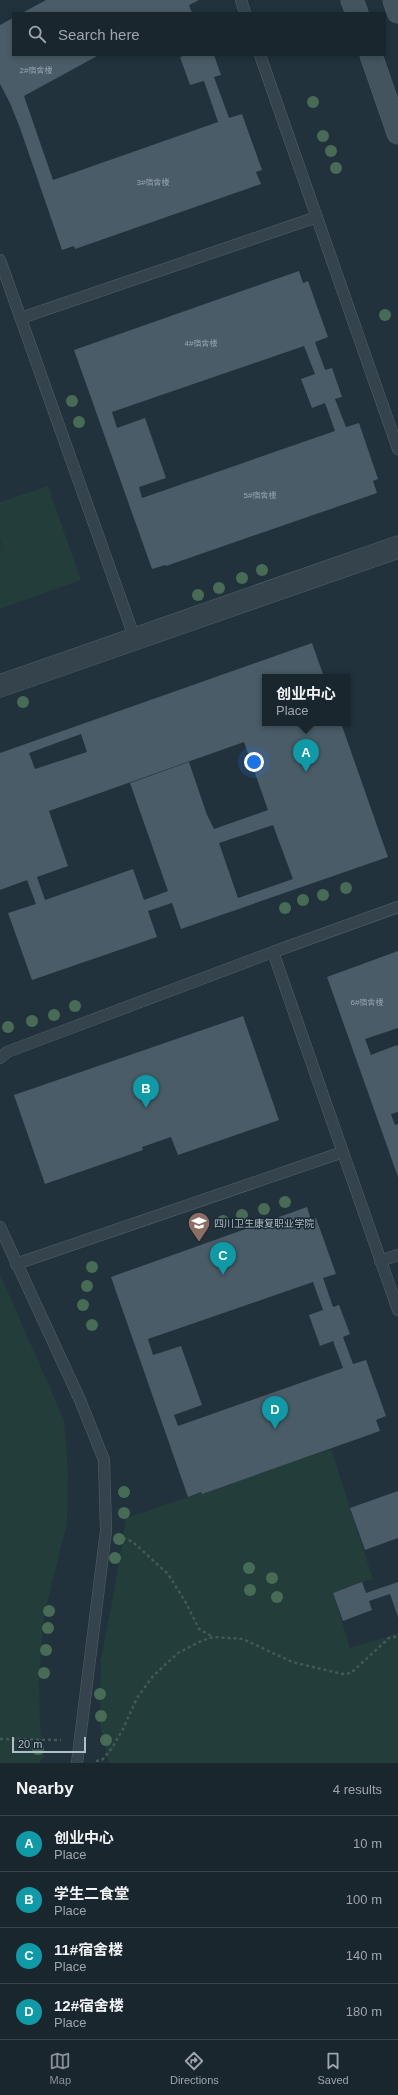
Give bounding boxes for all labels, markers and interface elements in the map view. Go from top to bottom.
search box [12,12,386,56]
icon: search [26,23,48,45]
text: Search here [58,26,140,43]
house number: 2#宿舍楼 [20,66,52,75]
house number: 3#宿舍楼 [137,178,169,187]
house number: 4#宿舍楼 [185,339,217,348]
house number: 5#宿舍楼 [244,491,276,500]
popup [262,674,350,726]
text: 创业中心 [276,685,336,702]
text: Place [276,703,309,718]
pin: A [293,739,319,772]
your location [244,752,264,772]
house number: 6#宿舍楼 [351,998,383,1007]
pin: B [133,1075,159,1108]
school or university icon: 四川卫生康复职业学院 [186,1210,212,1243]
place label: 四川卫生康复职业学院 [214,1218,314,1229]
pin: C [210,1242,236,1275]
pin: D [262,1396,288,1429]
scale bar [12,1735,86,1754]
text: 20 m [18,1738,42,1750]
text: Nearby [16,1779,74,1798]
text: 4 results [333,1782,382,1797]
text: 创业中心 [54,1829,114,1846]
text: A [24,1836,34,1851]
text: 10 m [353,1836,382,1851]
text: Place [54,1847,87,1862]
text: 学生二食堂 [54,1885,129,1902]
text: B [24,1892,34,1907]
text: 100 m [346,1892,382,1907]
text: Place [54,1903,87,1918]
text: 11#宿舍楼 [54,1941,123,1958]
text: C [24,1948,34,1963]
text: 140 m [346,1948,382,1963]
text: Place [54,1959,87,1974]
text: 12#宿舍楼 [54,1997,124,2014]
text: D [24,2004,34,2019]
text: 180 m [346,2004,382,2019]
text: Place [54,2015,87,2030]
tab: Map [49,2050,71,2086]
tab: Directions [170,2050,219,2086]
tab: Saved [317,2050,349,2086]

